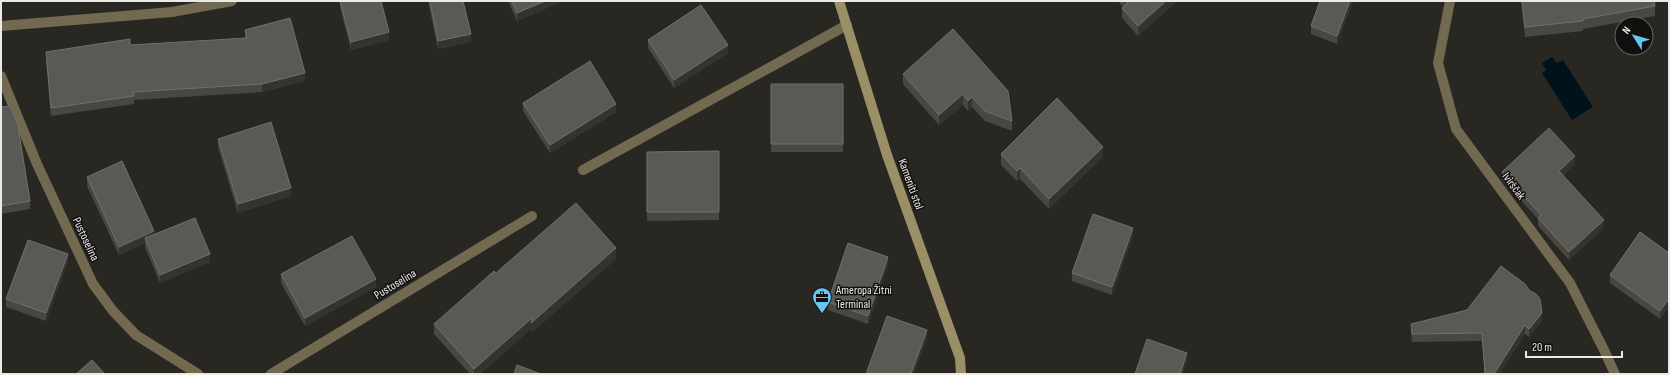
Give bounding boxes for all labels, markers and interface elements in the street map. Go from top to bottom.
north arrow [1614,16,1654,56]
text: N [1619,24,1633,37]
street label: Kameniti stol [894,157,927,212]
street label: Ivirščak [1498,169,1529,203]
street label: Pustoselina [69,215,102,264]
street label: Pustoselina [371,266,419,303]
place label: Ameropa Žitni Terminal [835,283,892,312]
office icon: Ameropa Žitni Terminal [811,286,833,314]
scale bar [1526,333,1622,359]
text: 20 m [1532,340,1552,355]

